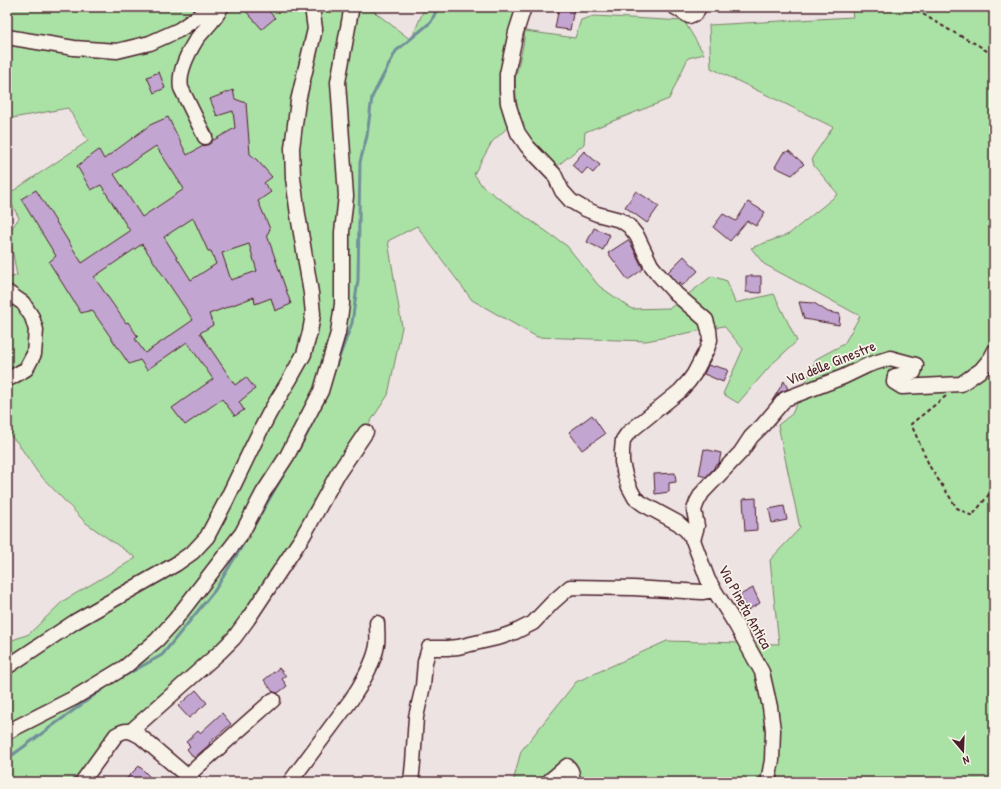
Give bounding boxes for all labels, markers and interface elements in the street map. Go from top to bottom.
street label: Via delle Ginestre [783,335,879,390]
street label: Via Pineta Antica [714,561,777,653]
north arrow [943,731,983,771]
text: N [961,753,971,768]

